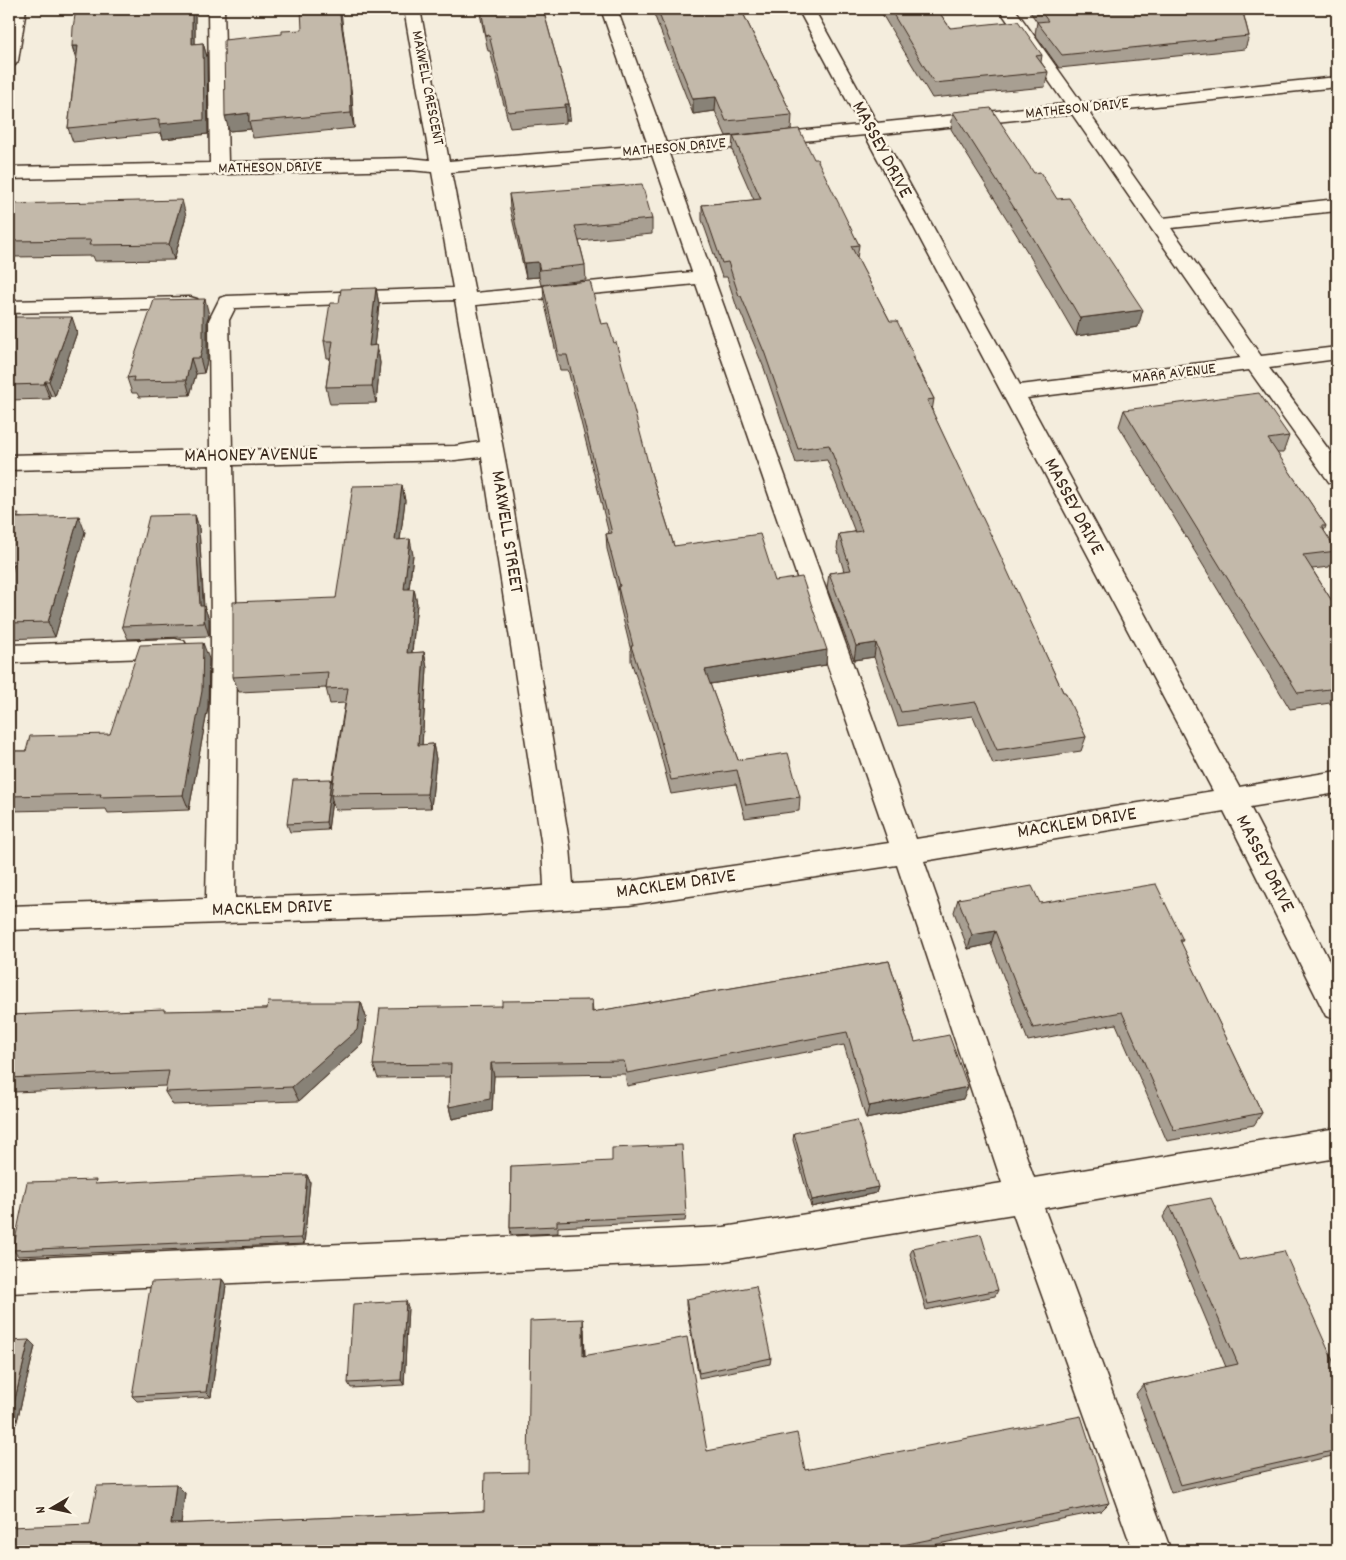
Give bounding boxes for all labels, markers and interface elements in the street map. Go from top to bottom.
street label: MAXWELL CRESCENT [405,29,450,148]
street label: MATHESON DRIVE [1024,92,1131,126]
street label: MASSEY DRIVE [844,97,918,203]
street label: MATHESON DRIVE [621,132,727,164]
street label: MATHESON DRIVE [218,156,323,180]
street label: MARR AVENUE [1131,357,1218,391]
street label: MAHONEY AVENUE [184,441,318,471]
street label: MASSEY DRIVE [1036,454,1110,560]
street label: MAXWELL STREET [482,469,530,595]
street label: MACKLEM DRIVE [1015,801,1139,847]
street label: MASSEY DRIVE [1227,810,1301,918]
street label: MACKLEM DRIVE [614,863,738,907]
street label: MACKLEM DRIVE [211,893,333,925]
north arrow [28,1482,78,1532]
text: N [31,1505,52,1515]

